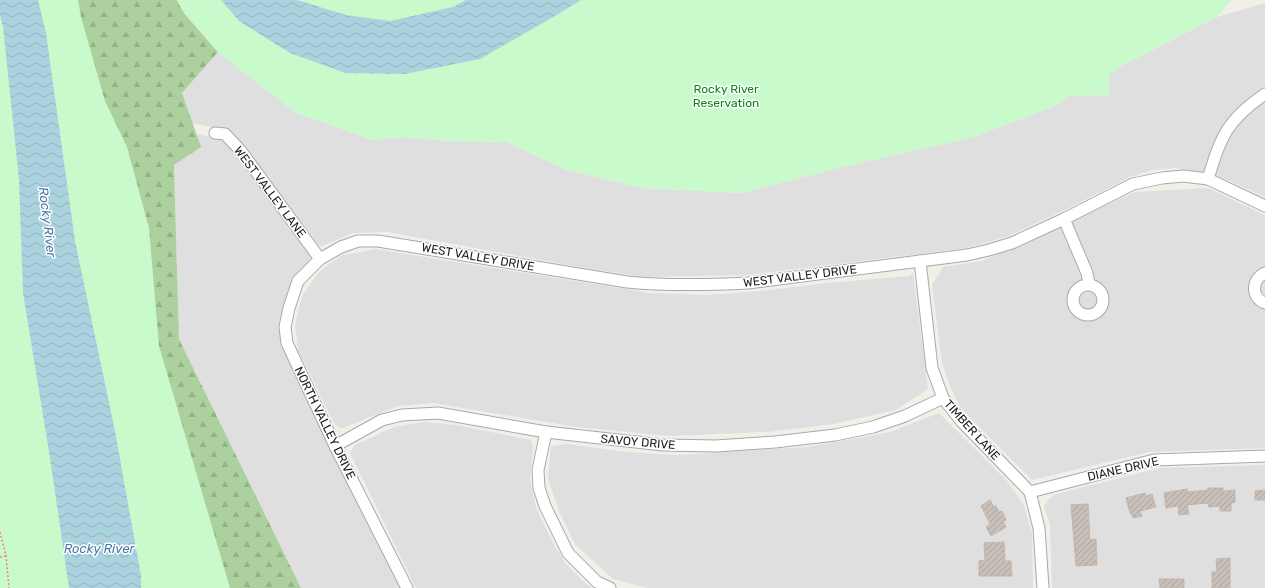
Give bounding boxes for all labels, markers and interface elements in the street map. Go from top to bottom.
park label: Rocky River Reservation [693,82,759,110]
street label: WEST VALLEY LANE [231,144,309,240]
water label: Rocky River [36,186,59,259]
street label: WEST VALLEY DRIVE [420,240,536,274]
street label: WEST VALLEY DRIVE [742,262,858,290]
street label: NORTH VALLEY DRIVE [292,365,358,481]
street label: TIMBER LANE [941,397,1003,463]
street label: SAVOY DRIVE [600,432,676,452]
street label: DIANE DRIVE [1086,454,1160,484]
water label: Rocky River [64,541,135,556]

